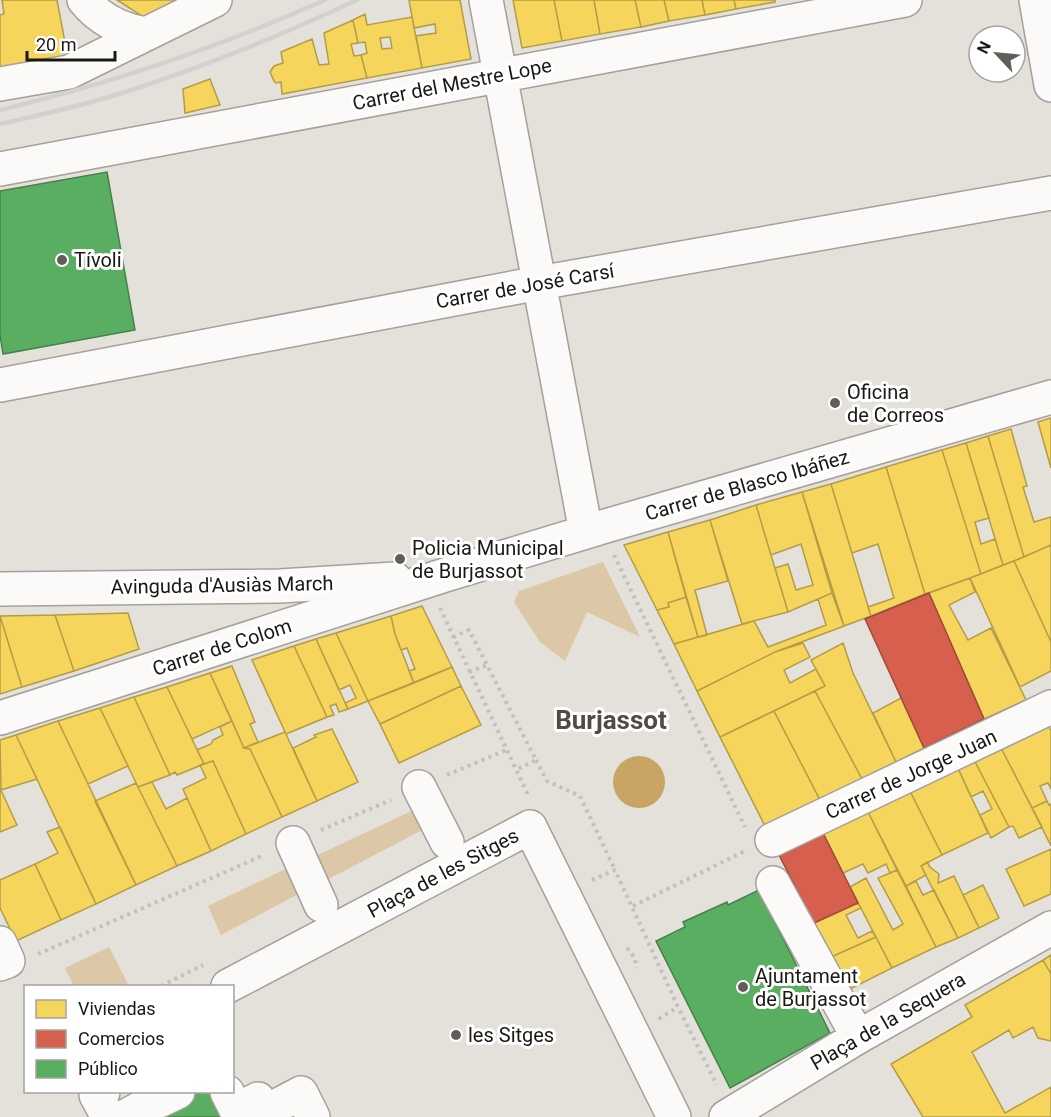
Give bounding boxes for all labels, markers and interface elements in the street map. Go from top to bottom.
scale bar [27,24,116,62]
north arrow [967,24,1027,84]
text: 20 m [36,34,76,55]
text: N [973,38,995,57]
street label: Carrer del Mestre Lope [350,53,554,115]
place label: Tívoli [74,248,122,272]
marker: Tívoli [55,253,69,267]
street label: Carrer de José Carsí [434,258,617,314]
place label: Oficina de Correos [847,380,944,427]
marker: Oficina de Correos [828,396,842,410]
street label: Carrer de Blasco Ibáñez [642,444,852,526]
place label: Policia Municipal de Burjassot [412,536,564,583]
marker: Policia Municipal de Burjassot [393,552,407,566]
street label: Avinguda d'Ausiàs March [110,571,334,599]
street label: Carrer de Colom [149,613,295,681]
district label: Burjassot [555,705,667,735]
street label: Carrer de Jorge Juan [822,724,1000,824]
street label: Plaça de les Sitges [363,823,523,923]
place label: Ajuntament de Burjassot [755,964,866,1011]
street label: Plaça de la Sequera [806,967,970,1075]
marker: Ajuntament de Burjassot [736,980,750,994]
legend [24,985,234,1093]
text: Viviendas [78,998,156,1019]
place label: les Sitges [468,1023,554,1047]
text: Comercios [78,1028,165,1049]
marker: les Sitges [449,1028,463,1042]
text: Público [78,1058,138,1079]

